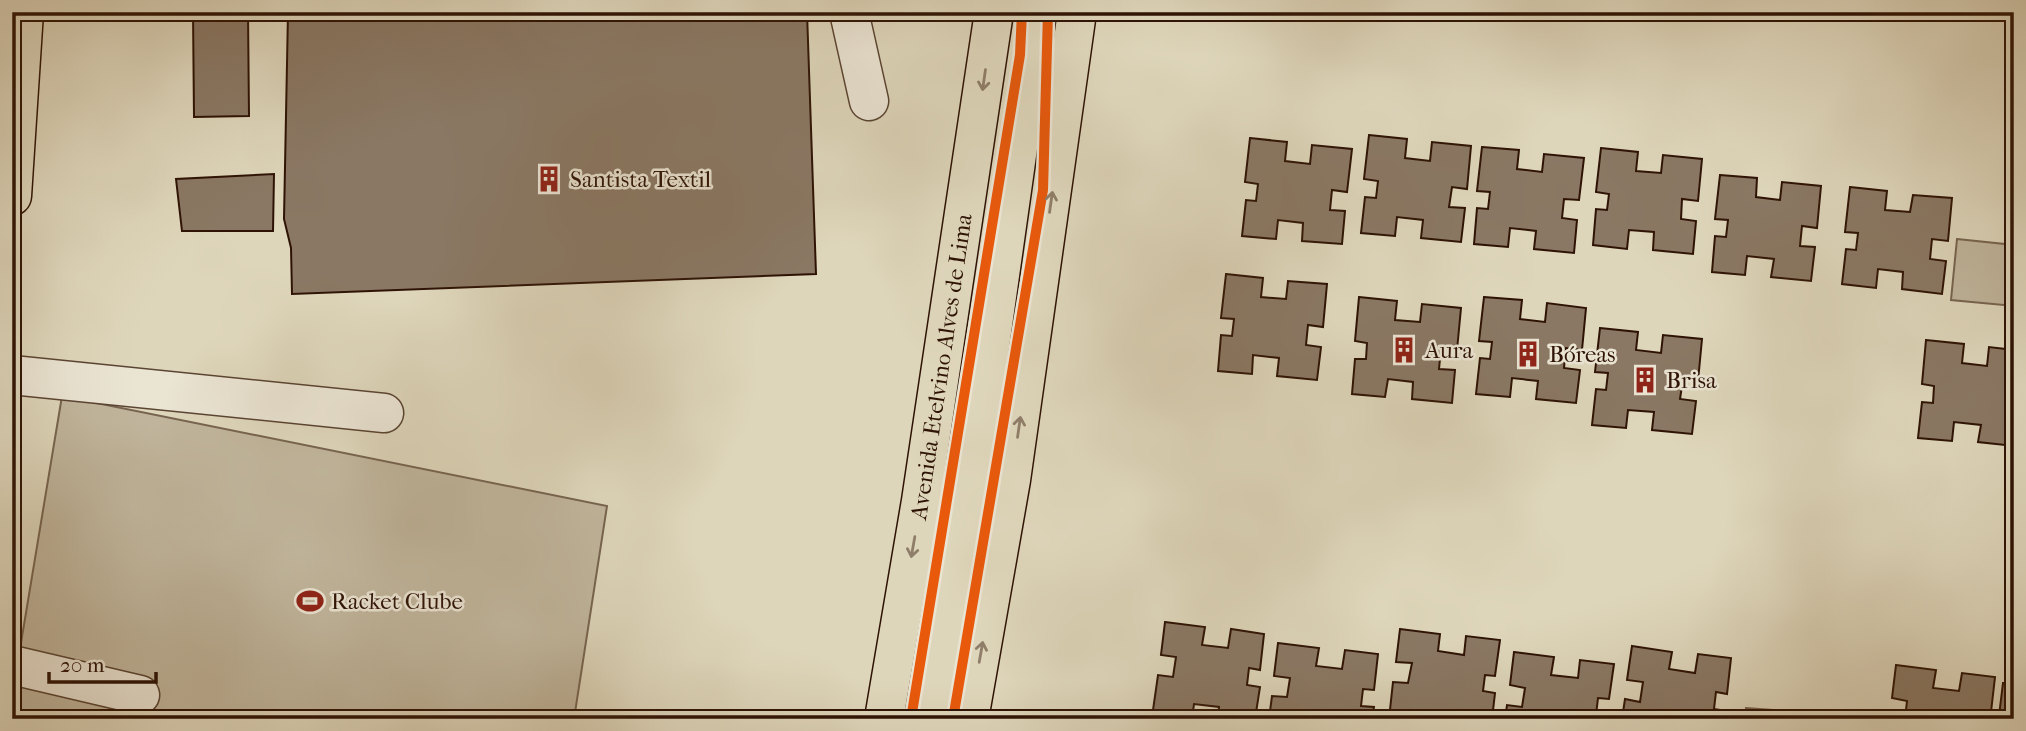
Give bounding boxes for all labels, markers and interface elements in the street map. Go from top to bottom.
one-way arrow [977,68,990,91]
building icon: Santista Textil [534,164,564,194]
place label: Santista Textil [570,166,712,193]
one-way arrow [1045,191,1058,214]
street label: Avenida Etelvino Alves de Lima [904,211,977,523]
building icon: Aura [1389,335,1419,365]
place label: Aura [1424,337,1473,364]
building icon: Bóreas [1513,339,1543,369]
place label: Bóreas [1549,341,1616,368]
building icon: Brisa [1630,365,1660,395]
place label: Brisa [1666,367,1717,394]
one-way arrow [1013,416,1026,439]
one-way arrow [906,535,919,558]
sports icon: Racket Clube [295,586,325,616]
place label: Racket Clube [331,588,463,615]
scale bar [49,640,156,684]
one-way arrow [975,641,988,663]
text: 20 m [60,653,105,677]

